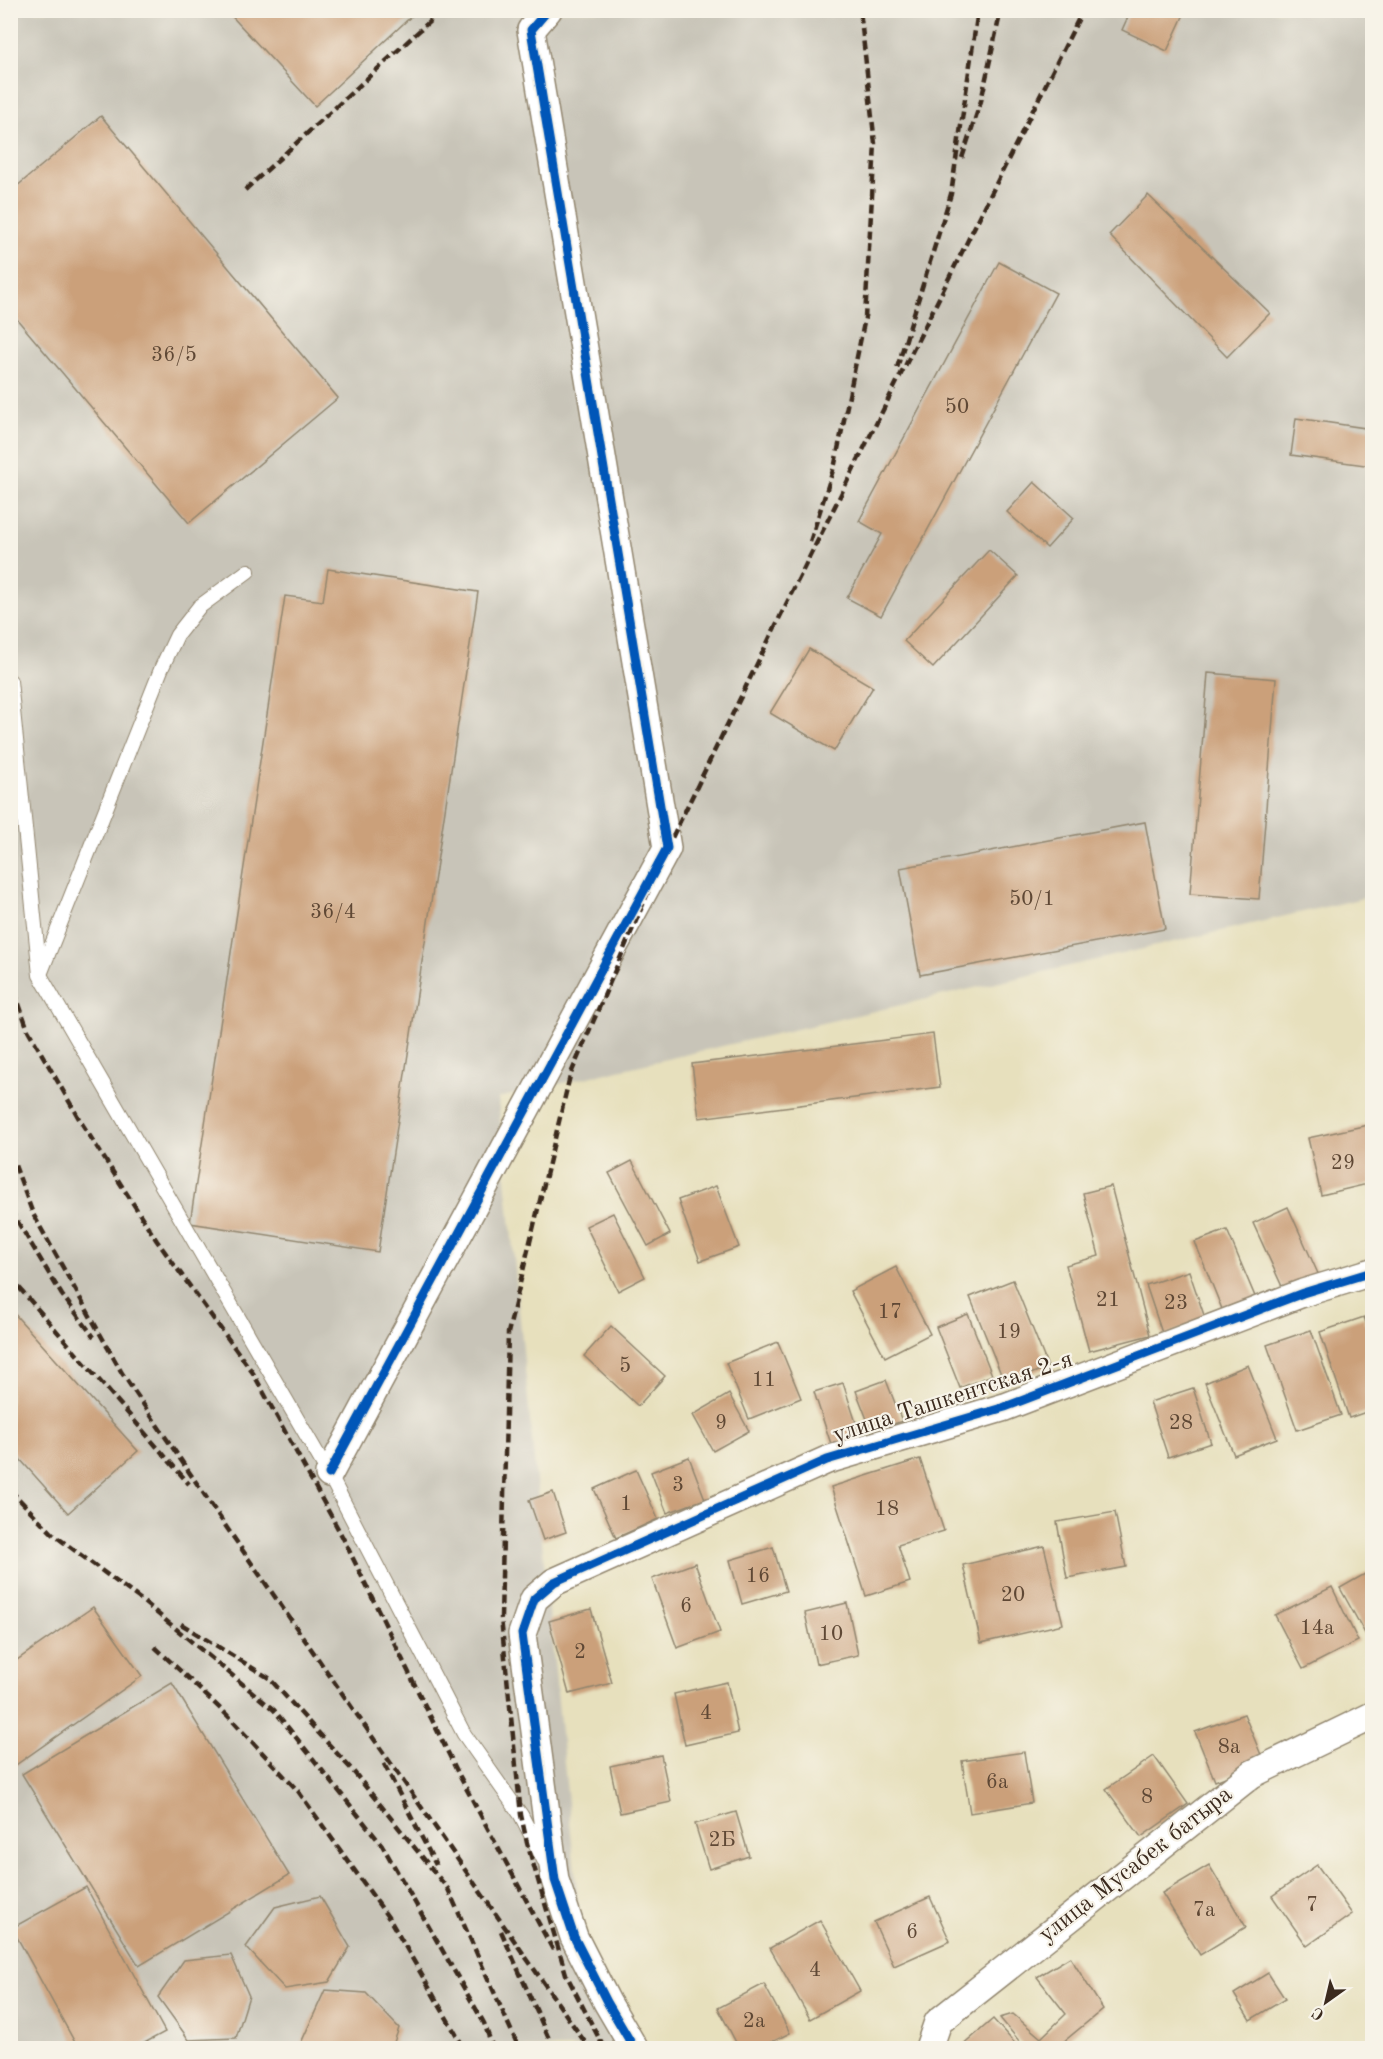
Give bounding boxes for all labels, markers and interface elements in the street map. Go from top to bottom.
house number: 36/5 [151,345,197,366]
house number: 50 [945,397,969,418]
house number: 50/1 [1009,889,1055,910]
house number: 36/4 [310,902,356,923]
house number: 29 [1331,1153,1355,1174]
house number: 21 [1096,1290,1120,1311]
house number: 23 [1164,1293,1188,1314]
house number: 17 [878,1302,902,1323]
house number: 19 [997,1322,1021,1343]
street label: улица Ташкентская 2-я [830,1348,1076,1448]
house number: 5 [619,1356,631,1377]
house number: 11 [752,1370,776,1391]
house number: 9 [715,1413,727,1434]
house number: 28 [1169,1413,1193,1434]
house number: 3 [672,1475,684,1496]
house number: 1 [620,1494,632,1515]
house number: 18 [875,1499,899,1520]
house number: 16 [746,1566,770,1587]
house number: 20 [1001,1585,1025,1606]
house number: 6 [680,1596,692,1617]
house number: 14а [1300,1618,1334,1639]
house number: 10 [819,1624,843,1645]
house number: 2 [574,1642,586,1663]
house number: 4 [700,1703,712,1724]
house number: 8а [1218,1737,1240,1758]
house number: 6а [986,1772,1008,1793]
street label: улица Мусабек батыра [1035,1782,1237,1948]
house number: 8 [1141,1787,1153,1808]
house number: 2Б [708,1830,736,1851]
house number: 7 [1306,1895,1318,1916]
house number: 7а [1193,1900,1215,1921]
house number: 6 [906,1922,918,1943]
house number: 4 [809,1960,821,1981]
north arrow [1296,1972,1356,2032]
text: С [1310,2003,1328,2022]
house number: 2а [743,2011,765,2032]

